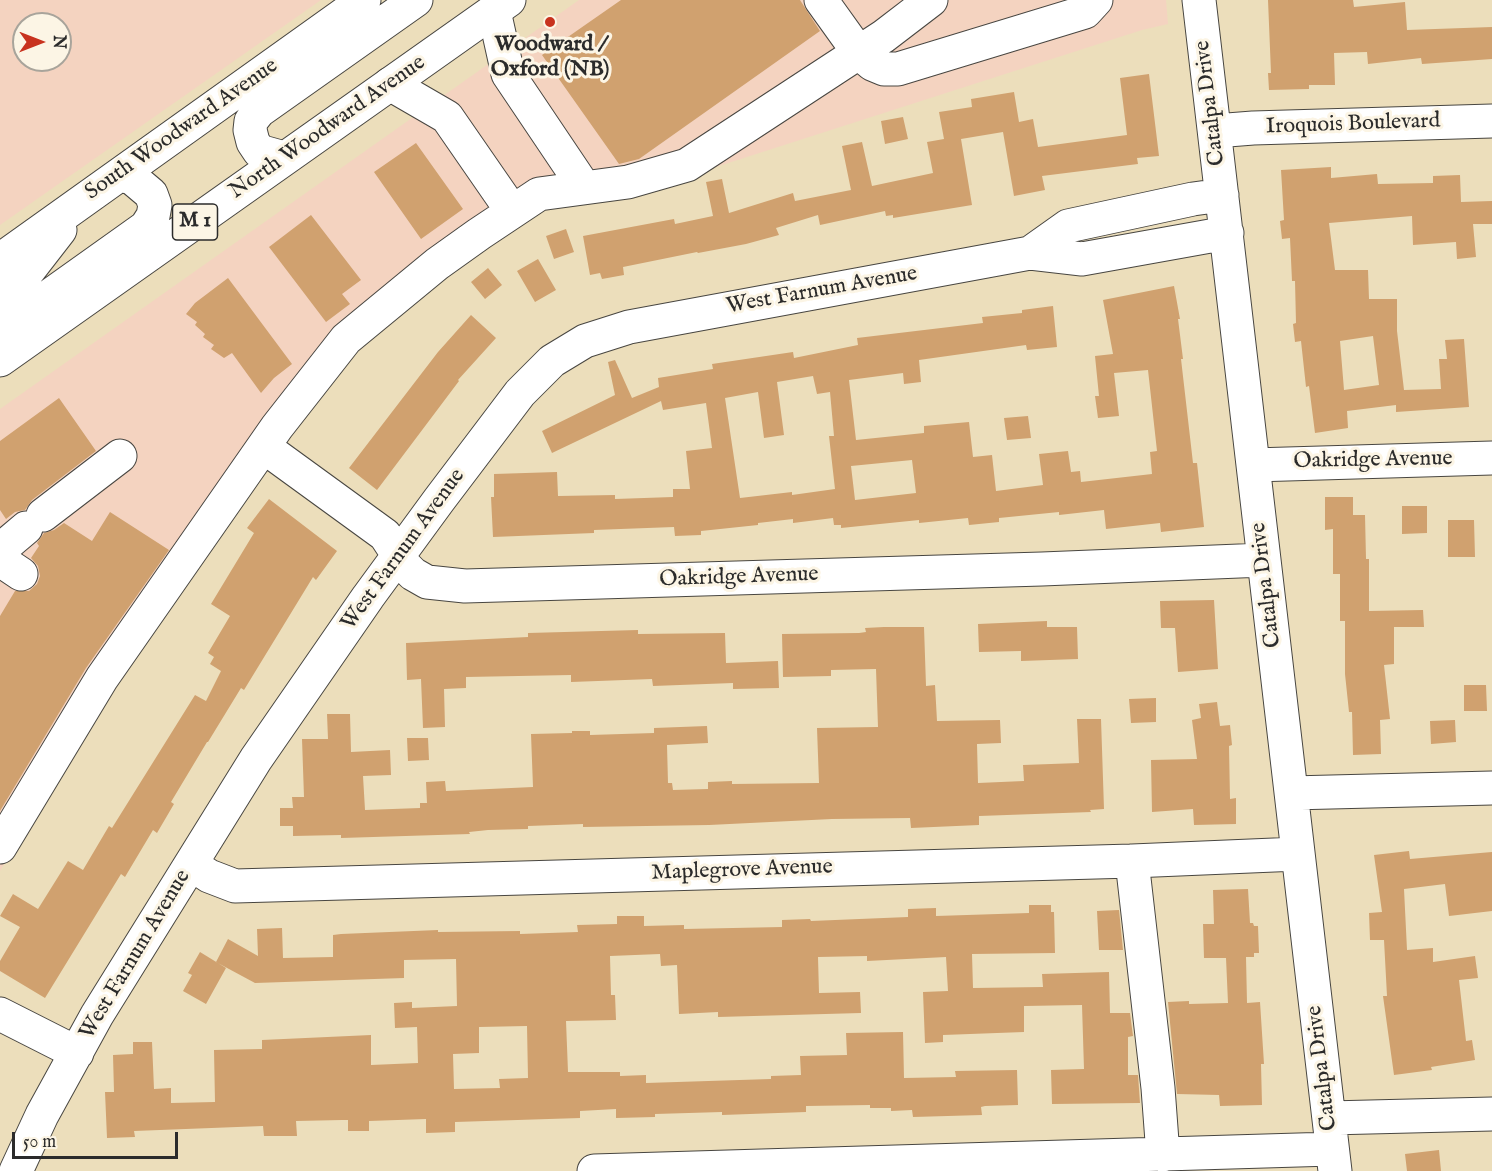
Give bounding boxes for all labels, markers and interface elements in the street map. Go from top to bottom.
north arrow [12,12,72,72]
marker: Woodward / Oxford (NB) [543,15,557,29]
place label: Woodward / Oxford (NB) [491,32,609,84]
text: N [48,35,68,49]
street label: Catalpa Drive [1190,39,1232,167]
street label: North Woodward Avenue [225,50,431,206]
street label: South Woodward Avenue [80,53,284,207]
street label: Iroquois Boulevard [1265,109,1441,141]
road number: M 1 [172,204,218,240]
street label: West Farnum Avenue [725,261,919,321]
street label: Oakridge Avenue [1293,446,1453,476]
street label: West Farnum Avenue [337,464,471,636]
street label: Catalpa Drive [1246,521,1288,649]
street label: Oakridge Avenue [659,562,819,594]
street label: Maplegrove Avenue [651,855,833,887]
street label: West Farnum Avenue [75,865,197,1045]
street label: Catalpa Drive [1302,1004,1344,1132]
scale bar [15,1120,182,1158]
text: 50 m [23,1131,56,1154]

